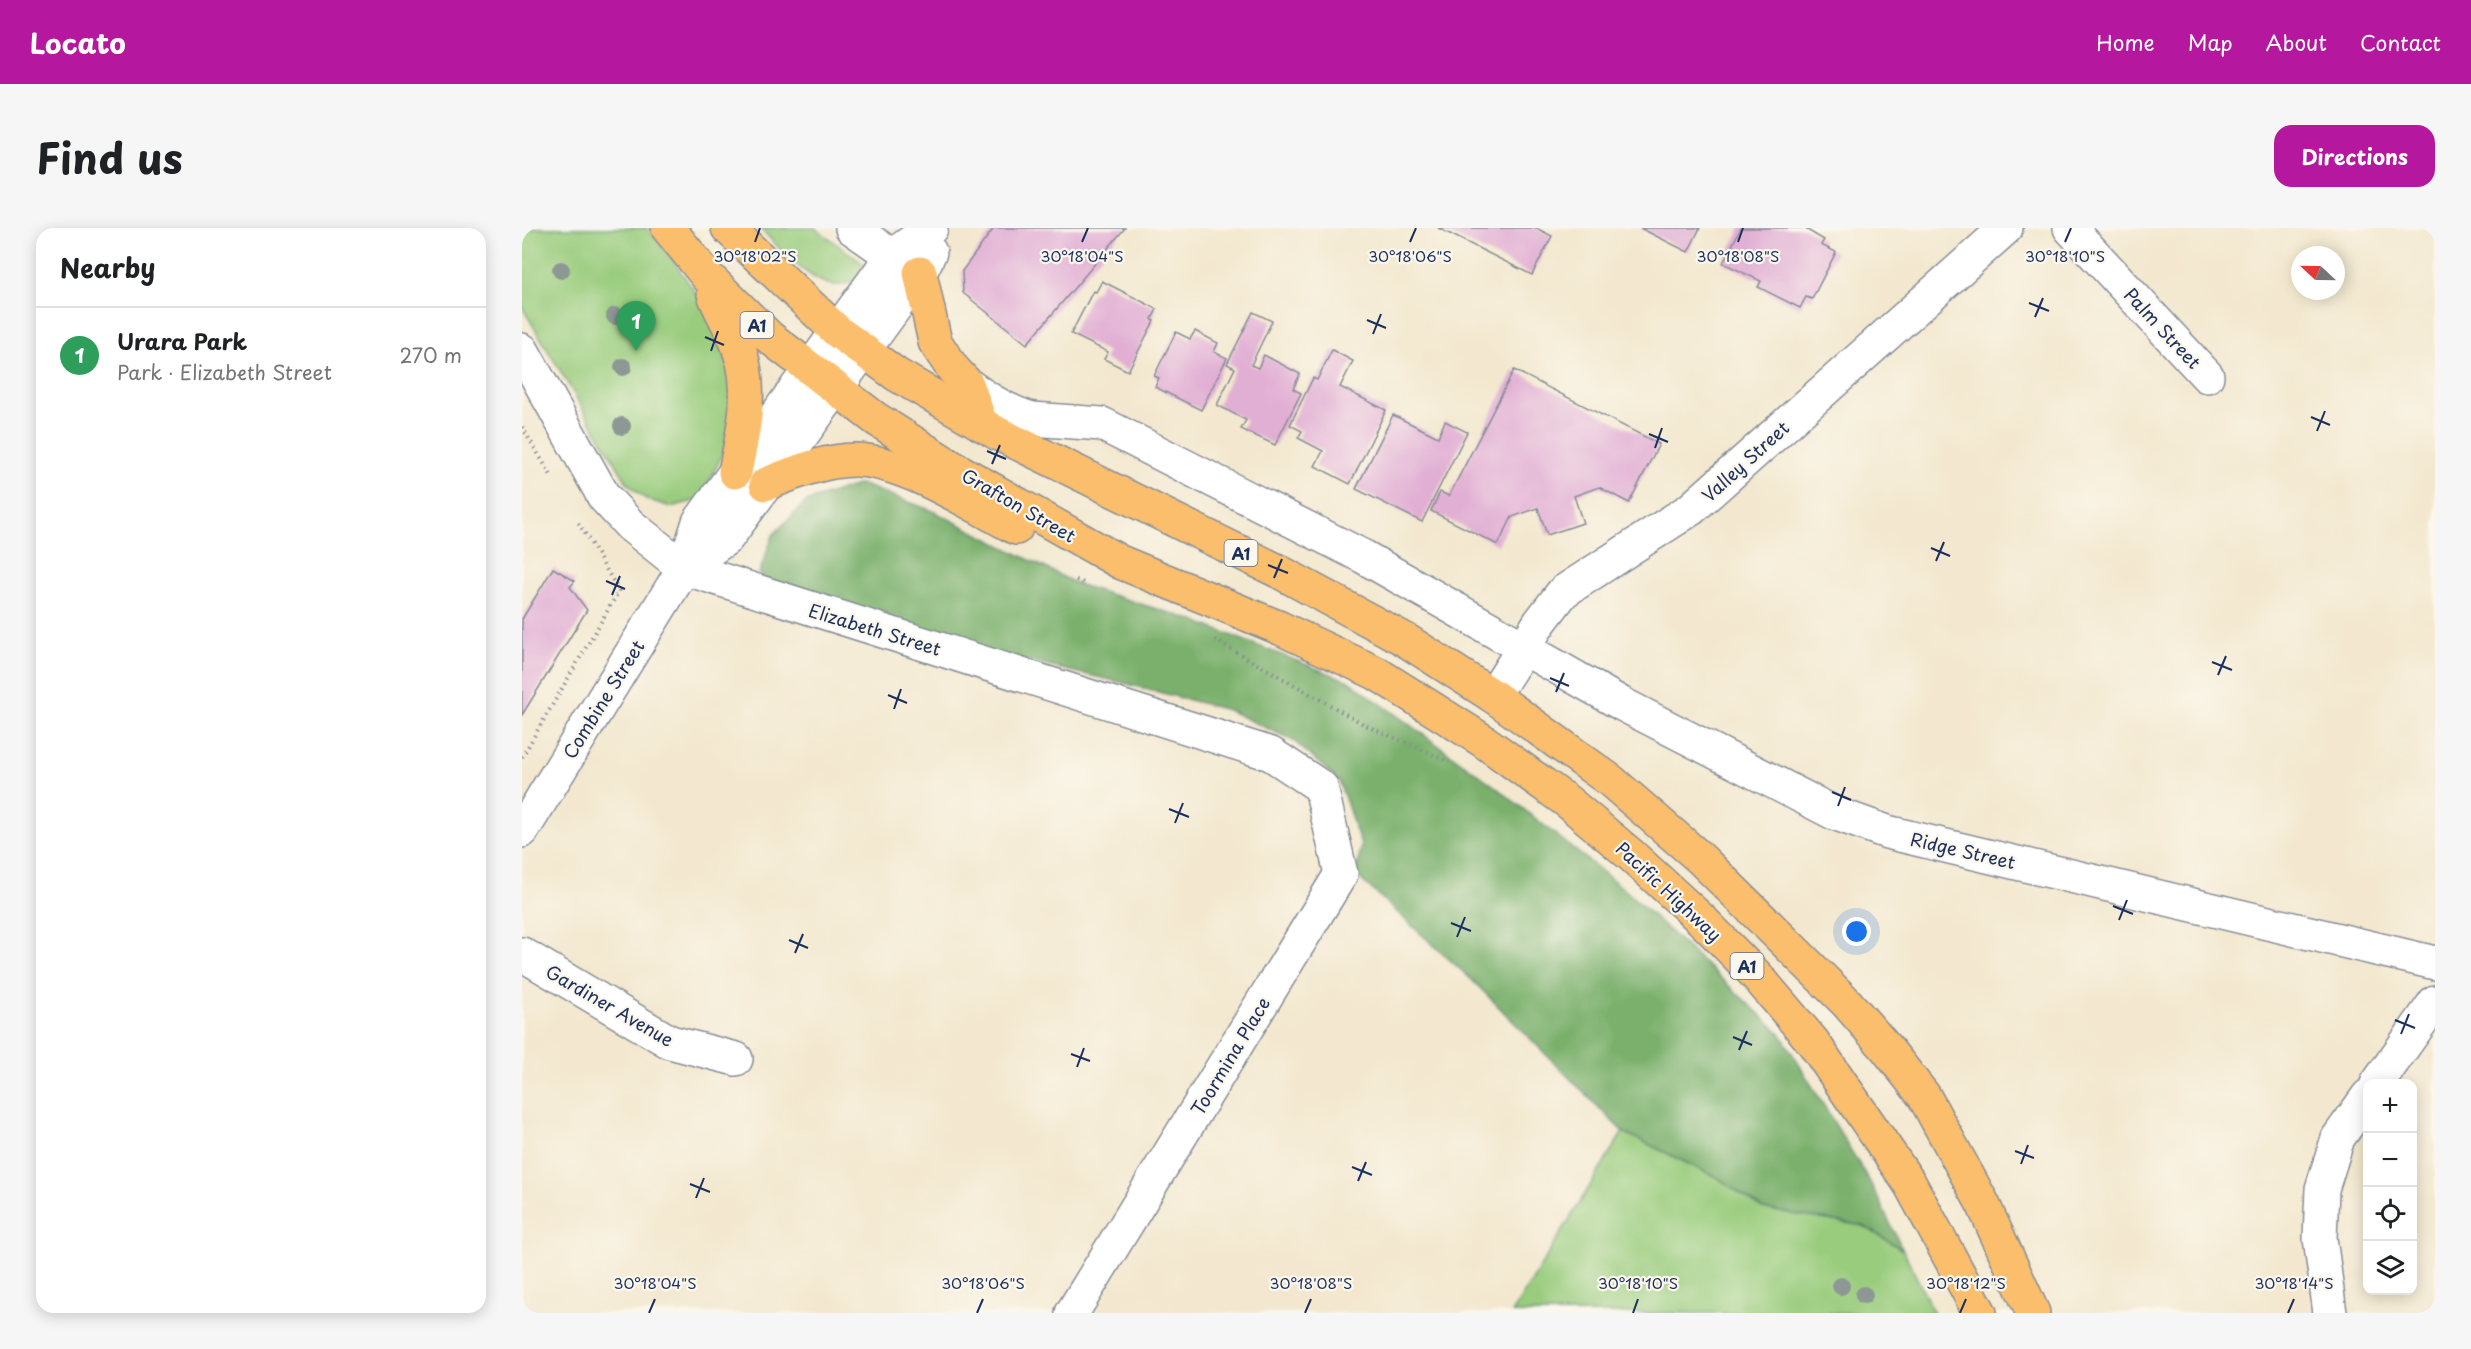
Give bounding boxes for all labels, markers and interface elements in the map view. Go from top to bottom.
text: Locato [30,21,126,64]
text: Home [2096,26,2155,58]
text: Map [2188,26,2233,58]
text: About [2266,26,2327,58]
text: Contact [2360,26,2441,58]
text: Find us [36,125,183,188]
button: Directions [2274,125,2435,187]
text: 30°18'02"S [713,244,797,267]
text: 30°18'04"S [1041,244,1124,267]
text: 30°18'06"S [1368,244,1452,267]
text: 30°18'08"S [1697,244,1779,267]
text: 30°18'10"S [2025,244,2105,267]
north arrow [2291,246,2345,300]
text: Nearby [60,248,155,287]
street label: Palm Street [2118,281,2208,375]
pin: 1 [616,302,656,351]
road number: A1 [740,312,774,338]
text: Urara Park [117,324,247,357]
text: 1 [75,340,84,370]
text: 270 m [399,340,462,370]
text: Park · Elizabeth Street [117,357,332,387]
street label: Valley Street [1695,414,1795,508]
street label: Grafton Street [957,461,1081,549]
road number: A1 [1224,540,1258,566]
street label: Elizabeth Street [806,596,944,662]
street label: Combine Street [556,634,650,764]
street label: Ridge Street [1908,825,2018,875]
street label: Pacific Highway [1610,835,1728,947]
your location [1842,917,1871,946]
road number: A1 [1730,953,1764,979]
street label: Gardiner Avenue [541,957,679,1053]
street label: Toormina Place [1184,992,1276,1120]
map controls [2363,1079,2417,1295]
button: + [2363,1079,2417,1133]
button: − [2363,1133,2417,1187]
button: locate [2363,1187,2417,1241]
button: layers [2363,1241,2417,1295]
text: 30°18'04"S [614,1271,697,1294]
text: 30°18'06"S [941,1271,1025,1294]
text: 30°18'08"S [1270,1271,1352,1294]
text: 30°18'10"S [1598,1271,1678,1294]
text: 30°18'12"S [1926,1271,2006,1294]
text: 30°18'14"S [2254,1271,2334,1294]

